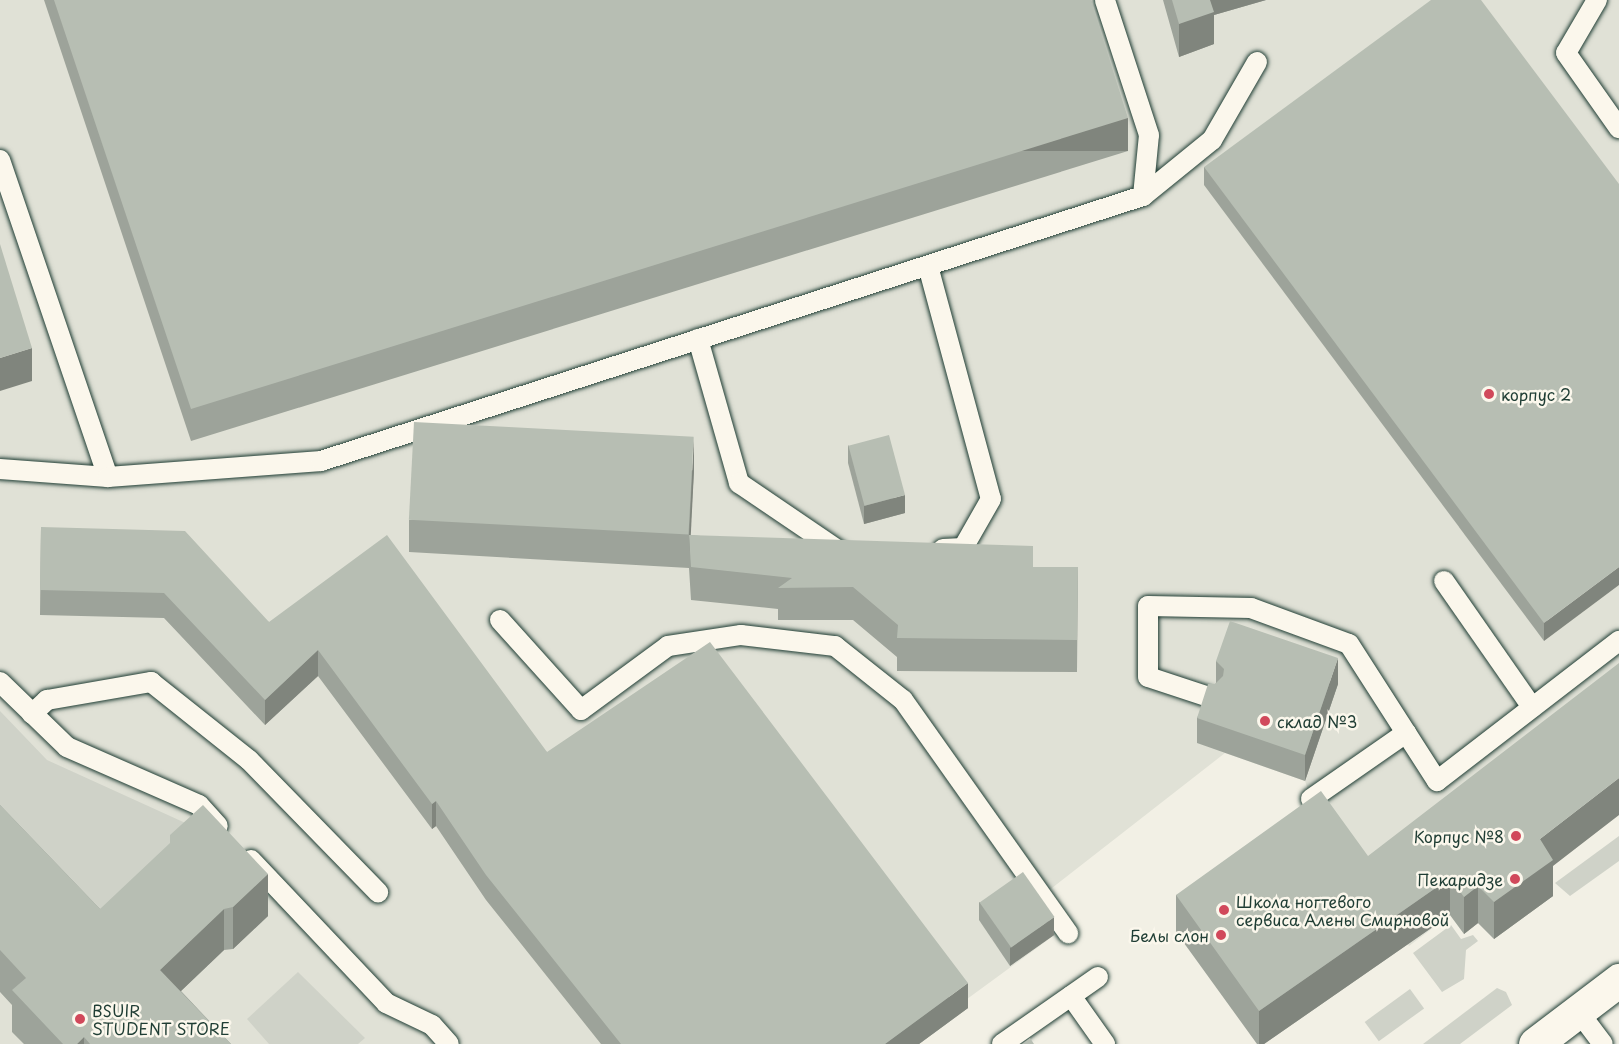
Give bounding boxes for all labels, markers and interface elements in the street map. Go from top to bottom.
place label: корпус 2 [1501,384,1572,404]
marker: корпус 2 [1482,387,1496,401]
place label: склад №3 [1277,711,1357,731]
marker: склад №3 [1258,714,1272,728]
place label: Корпус №8 [1413,826,1504,846]
marker: Корпус №8 [1509,829,1523,843]
place label: Пекаридзе [1417,869,1503,889]
marker: Пекаридзе [1508,872,1522,886]
place label: Школа ногтевого сервиса Алены Смирновой [1236,891,1453,929]
marker: Школа ногтевого сервиса Алены Смирновой [1217,903,1231,917]
place label: Белы слон [1129,925,1209,945]
marker: Белы слон [1214,928,1228,942]
place label: BSUIR STUDENT STORE [92,1000,230,1038]
marker: BSUIR STUDENT STORE [73,1012,87,1026]

